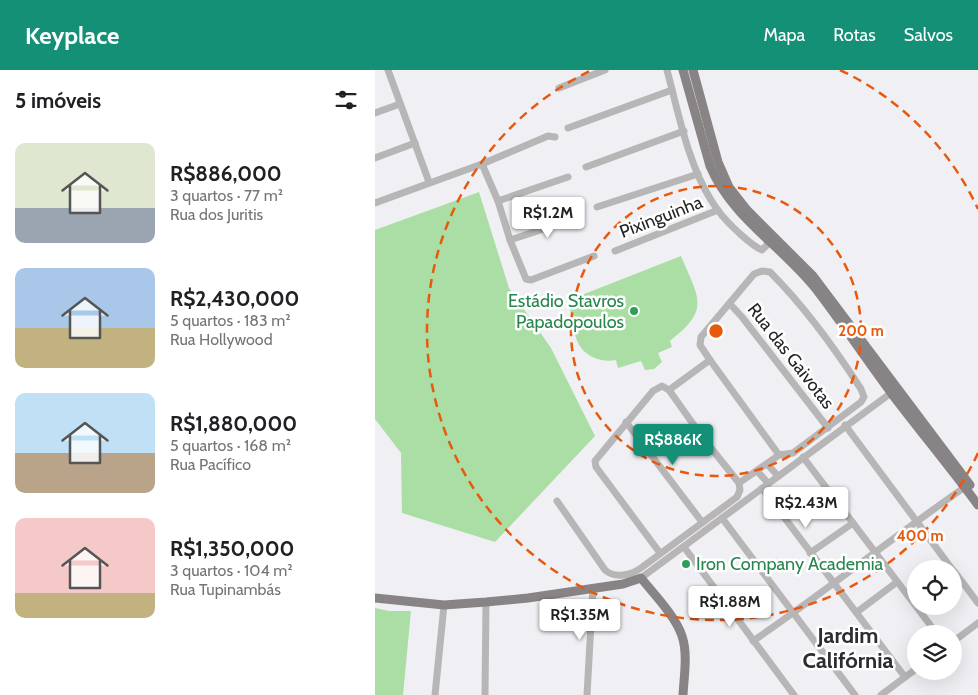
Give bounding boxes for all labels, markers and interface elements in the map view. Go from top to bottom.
text: Keyplace [25,21,119,50]
text: Mapa [763,24,805,46]
text: Rotas [833,24,876,46]
text: Salvos [904,24,953,46]
icon: filters [332,86,360,114]
text: 5 imóveis [15,88,101,113]
text: R$886,000 [170,161,282,186]
icon: home [55,163,115,223]
text: 3 quartos · 77 m² [170,186,283,205]
street label: Pixinguinha [616,191,706,243]
pin: R$1.2M [507,196,589,239]
text: R$1.2M [523,203,573,222]
text: Rua dos Juritis [170,205,263,224]
text: R$2,430,000 [170,286,299,311]
icon: home [55,288,115,348]
place label: Estádio Stavros Papadopoulos [508,290,624,333]
street label: Rua das Gaivotas [743,299,839,413]
marker: Estádio Stavros Papadopoulos [628,305,640,317]
text: 5 quartos · 183 m² [170,311,291,330]
centre of rings [707,322,725,340]
text: 200 m [838,322,884,340]
text: Rua Hollywood [170,330,273,349]
text: R$1,880,000 [170,411,297,436]
icon: home [55,413,115,473]
pin: R$886K [632,424,714,466]
text: R$886K [644,430,702,449]
text: 5 quartos · 168 m² [170,436,291,455]
text: Rua Pacífico [170,455,251,474]
pin: R$2.43M [760,486,852,529]
text: R$2.43M [774,493,838,512]
text: 400 m [897,527,943,545]
text: R$1,350,000 [170,536,294,561]
icon: home [55,538,115,598]
place label: Iron Company Academia [696,553,884,575]
marker: Iron Company Academia [680,558,692,570]
map controls [907,560,962,680]
button: locate [907,560,962,615]
text: 3 quartos · 104 m² [170,561,293,580]
text: Rua Tupinambás [170,580,281,599]
pin: R$1.88M [684,586,776,628]
text: R$1.88M [699,592,761,611]
pin: R$1.35M [534,598,626,641]
text: R$1.35M [550,605,610,624]
district label: Jardim Califórnia [803,622,894,674]
button: layers [907,625,962,680]

